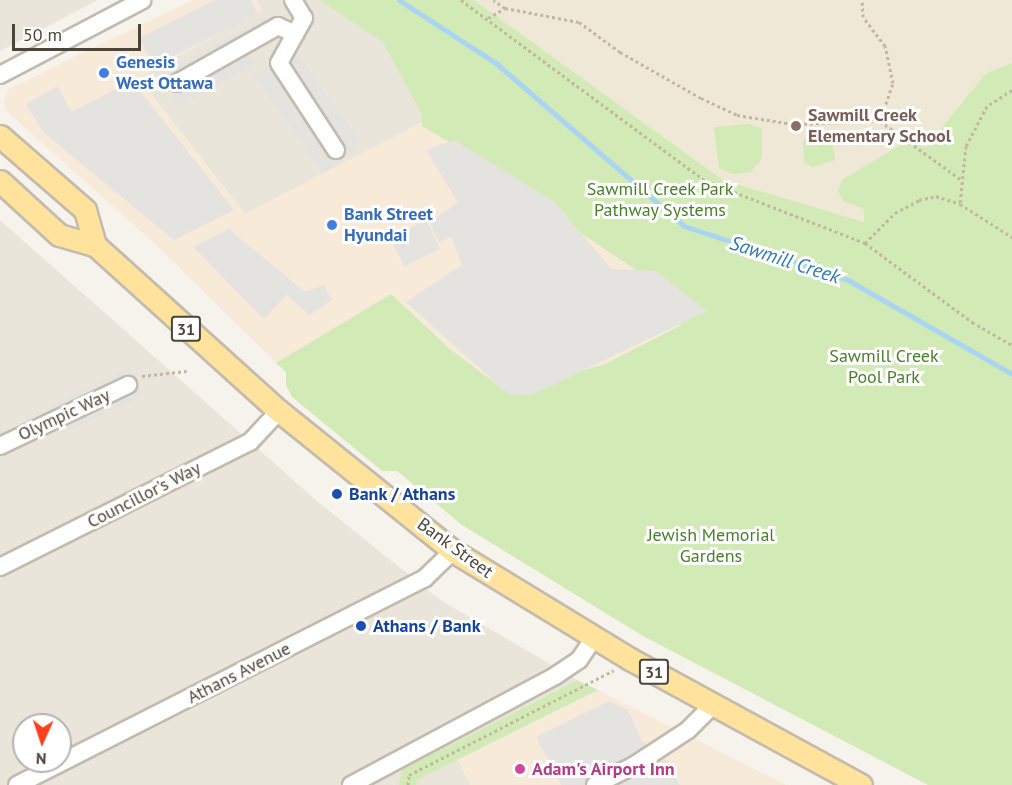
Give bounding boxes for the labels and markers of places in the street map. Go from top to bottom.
place label: Genesis West Ottawa [116,52,213,94]
marker: Genesis West Ottawa [97,66,111,80]
place label: Sawmill Creek Elementary School [808,105,952,148]
marker: Sawmill Creek Elementary School [789,119,803,133]
place label: Bank Street Hyundai [344,204,433,246]
marker: Bank Street Hyundai [325,218,339,232]
place label: Bank / Athans [349,483,456,505]
marker: Bank / Athans [330,487,344,501]
place label: Athans / Bank [373,615,480,637]
marker: Athans / Bank [354,619,368,633]
place label: Adam's Airport Inn [532,758,675,780]
marker: Adam's Airport Inn [513,762,527,776]

